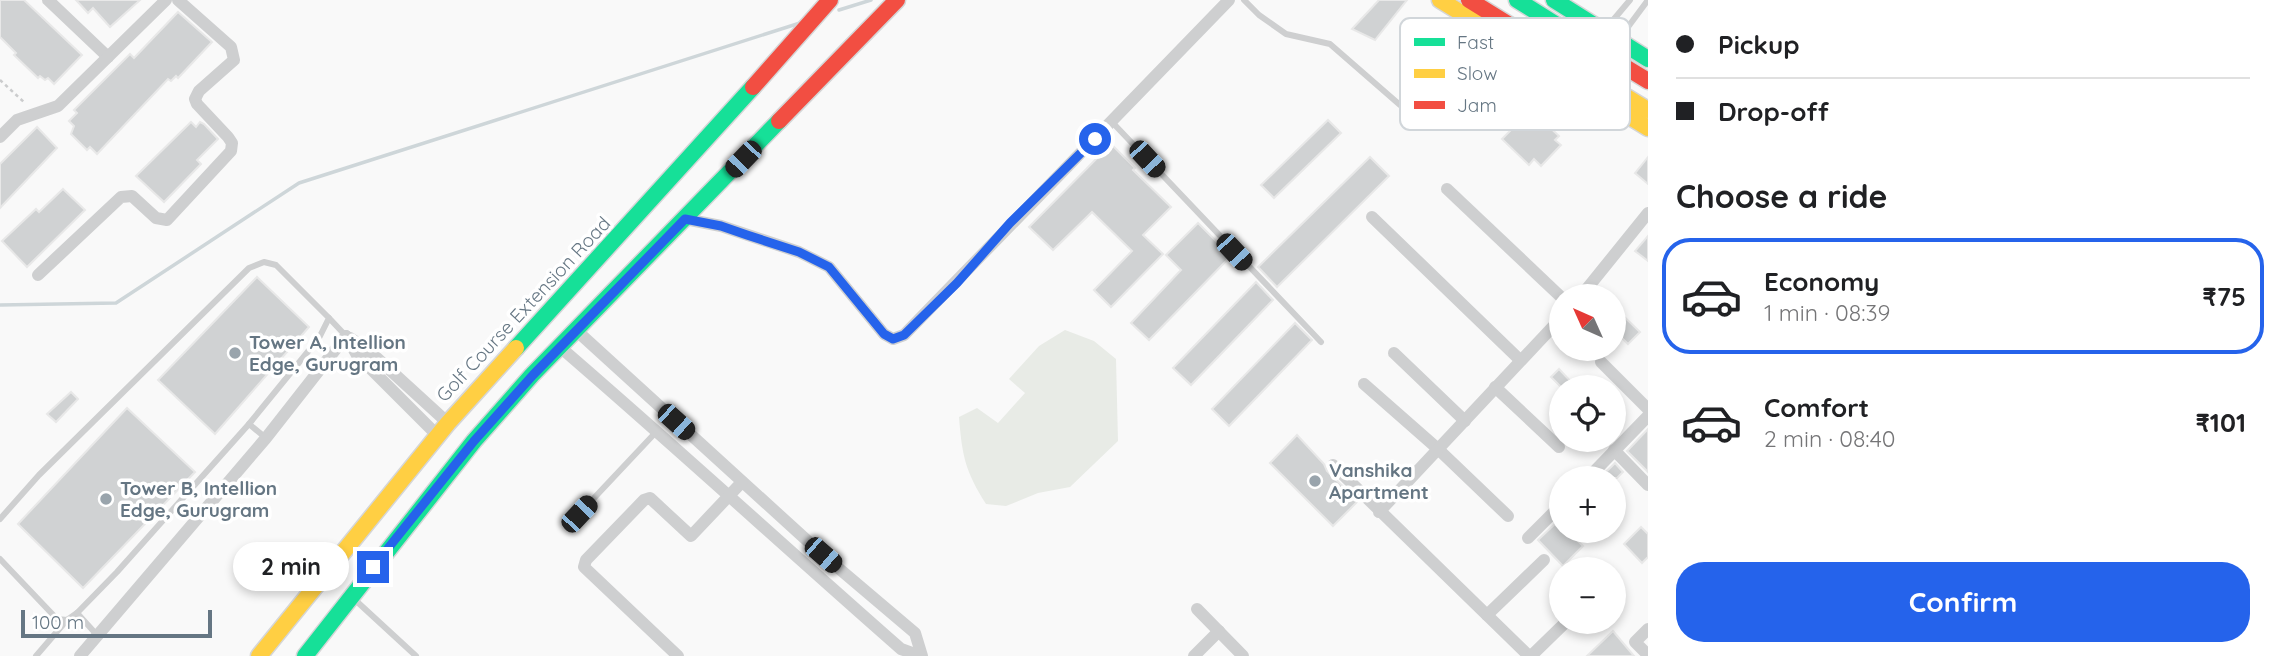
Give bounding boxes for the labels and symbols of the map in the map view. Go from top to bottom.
legend [1400,18,1630,130]
text: Fast [1457,30,1494,54]
text: Slow [1457,61,1498,85]
text: Jam [1457,93,1497,117]
route start [1079,123,1111,155]
car [1125,136,1170,182]
car [721,137,766,181]
street label: Golf Course Extension Road [431,211,615,407]
car [1212,229,1257,275]
north arrow [1549,284,1626,360]
place label: Tower A, Intellion Edge, Gurugram [249,330,406,376]
marker: Tower A, Intellion Edge, Gurugram [227,345,243,361]
car [654,400,699,444]
place label: Vanshika Apartment [1329,458,1429,504]
marker: Vanshika Apartment [1307,473,1323,489]
place label: Tower B, Intellion Edge, Gurugram [120,476,277,522]
marker: Tower B, Intellion Edge, Gurugram [98,491,114,507]
car [557,491,602,537]
car [801,533,846,577]
callout: 2 min [233,542,348,592]
route end [357,551,389,583]
scale bar [21,607,212,639]

